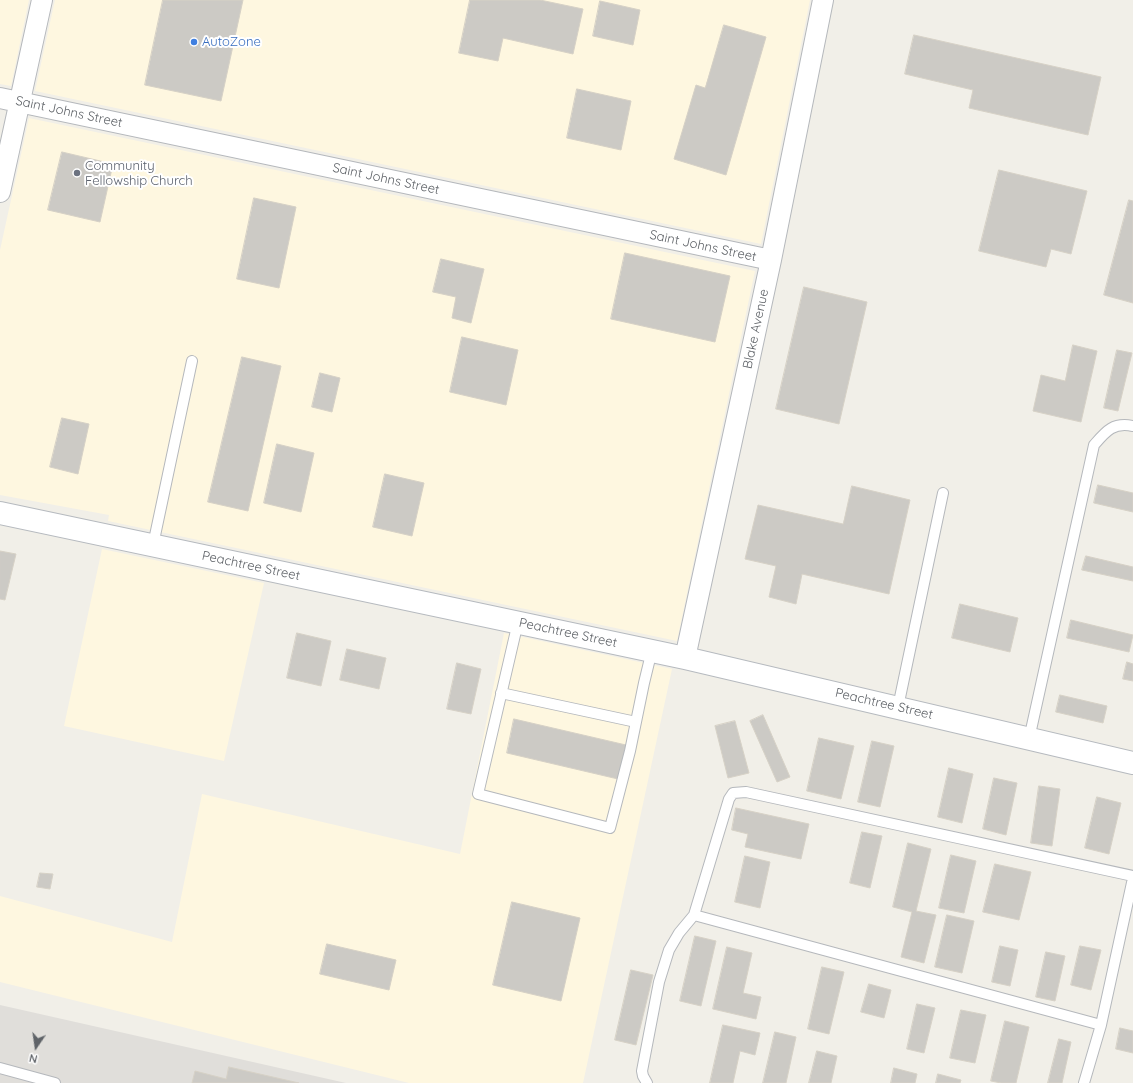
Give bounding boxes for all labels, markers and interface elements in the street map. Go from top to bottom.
place label: AutoZone [202,34,261,50]
marker: AutoZone [189,37,199,47]
street label: Saint Johns Street [14,93,124,131]
place label: Community Fellowship Church [85,158,193,189]
street label: Saint Johns Street [331,160,441,198]
marker: Community Fellowship Church [72,168,82,178]
street label: Saint Johns Street [648,227,758,265]
street label: Blake Avenue [740,288,772,370]
street label: Peachtree Street [201,548,301,584]
street label: Peachtree Street [518,615,618,651]
street label: Peachtree Street [834,685,934,723]
north arrow [16,1027,56,1067]
text: N [28,1051,39,1066]

